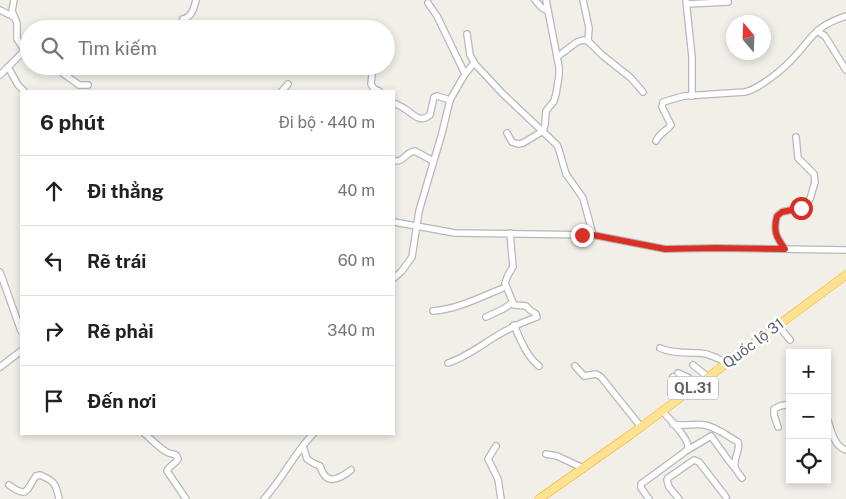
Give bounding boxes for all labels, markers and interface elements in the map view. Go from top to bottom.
north arrow [726,15,771,60]
search box [20,20,395,75]
icon: search [38,34,66,62]
text: Tìm kiếm [78,37,157,59]
text: 6 phút [40,110,105,135]
text: Đi bộ · 440 m [278,113,375,132]
icon: ahead [40,177,68,205]
text: Đi thẳng [87,180,164,202]
text: 40 m [337,181,375,200]
route start [790,197,813,220]
route end [571,224,594,247]
icon: left [40,247,68,275]
text: Rẽ trái [87,250,146,272]
text: 60 m [338,251,375,270]
street label: Quốc lộ 31 [719,315,787,371]
icon: right [40,317,68,345]
text: Rẽ phải [87,320,154,342]
text: 340 m [327,321,375,340]
map controls [786,349,831,484]
button: + [786,349,831,394]
road number: QL.31 [668,376,718,399]
icon: arrive [40,387,68,415]
text: Đến nơi [87,390,156,412]
button: − [786,394,831,439]
button: locate [786,439,831,484]

